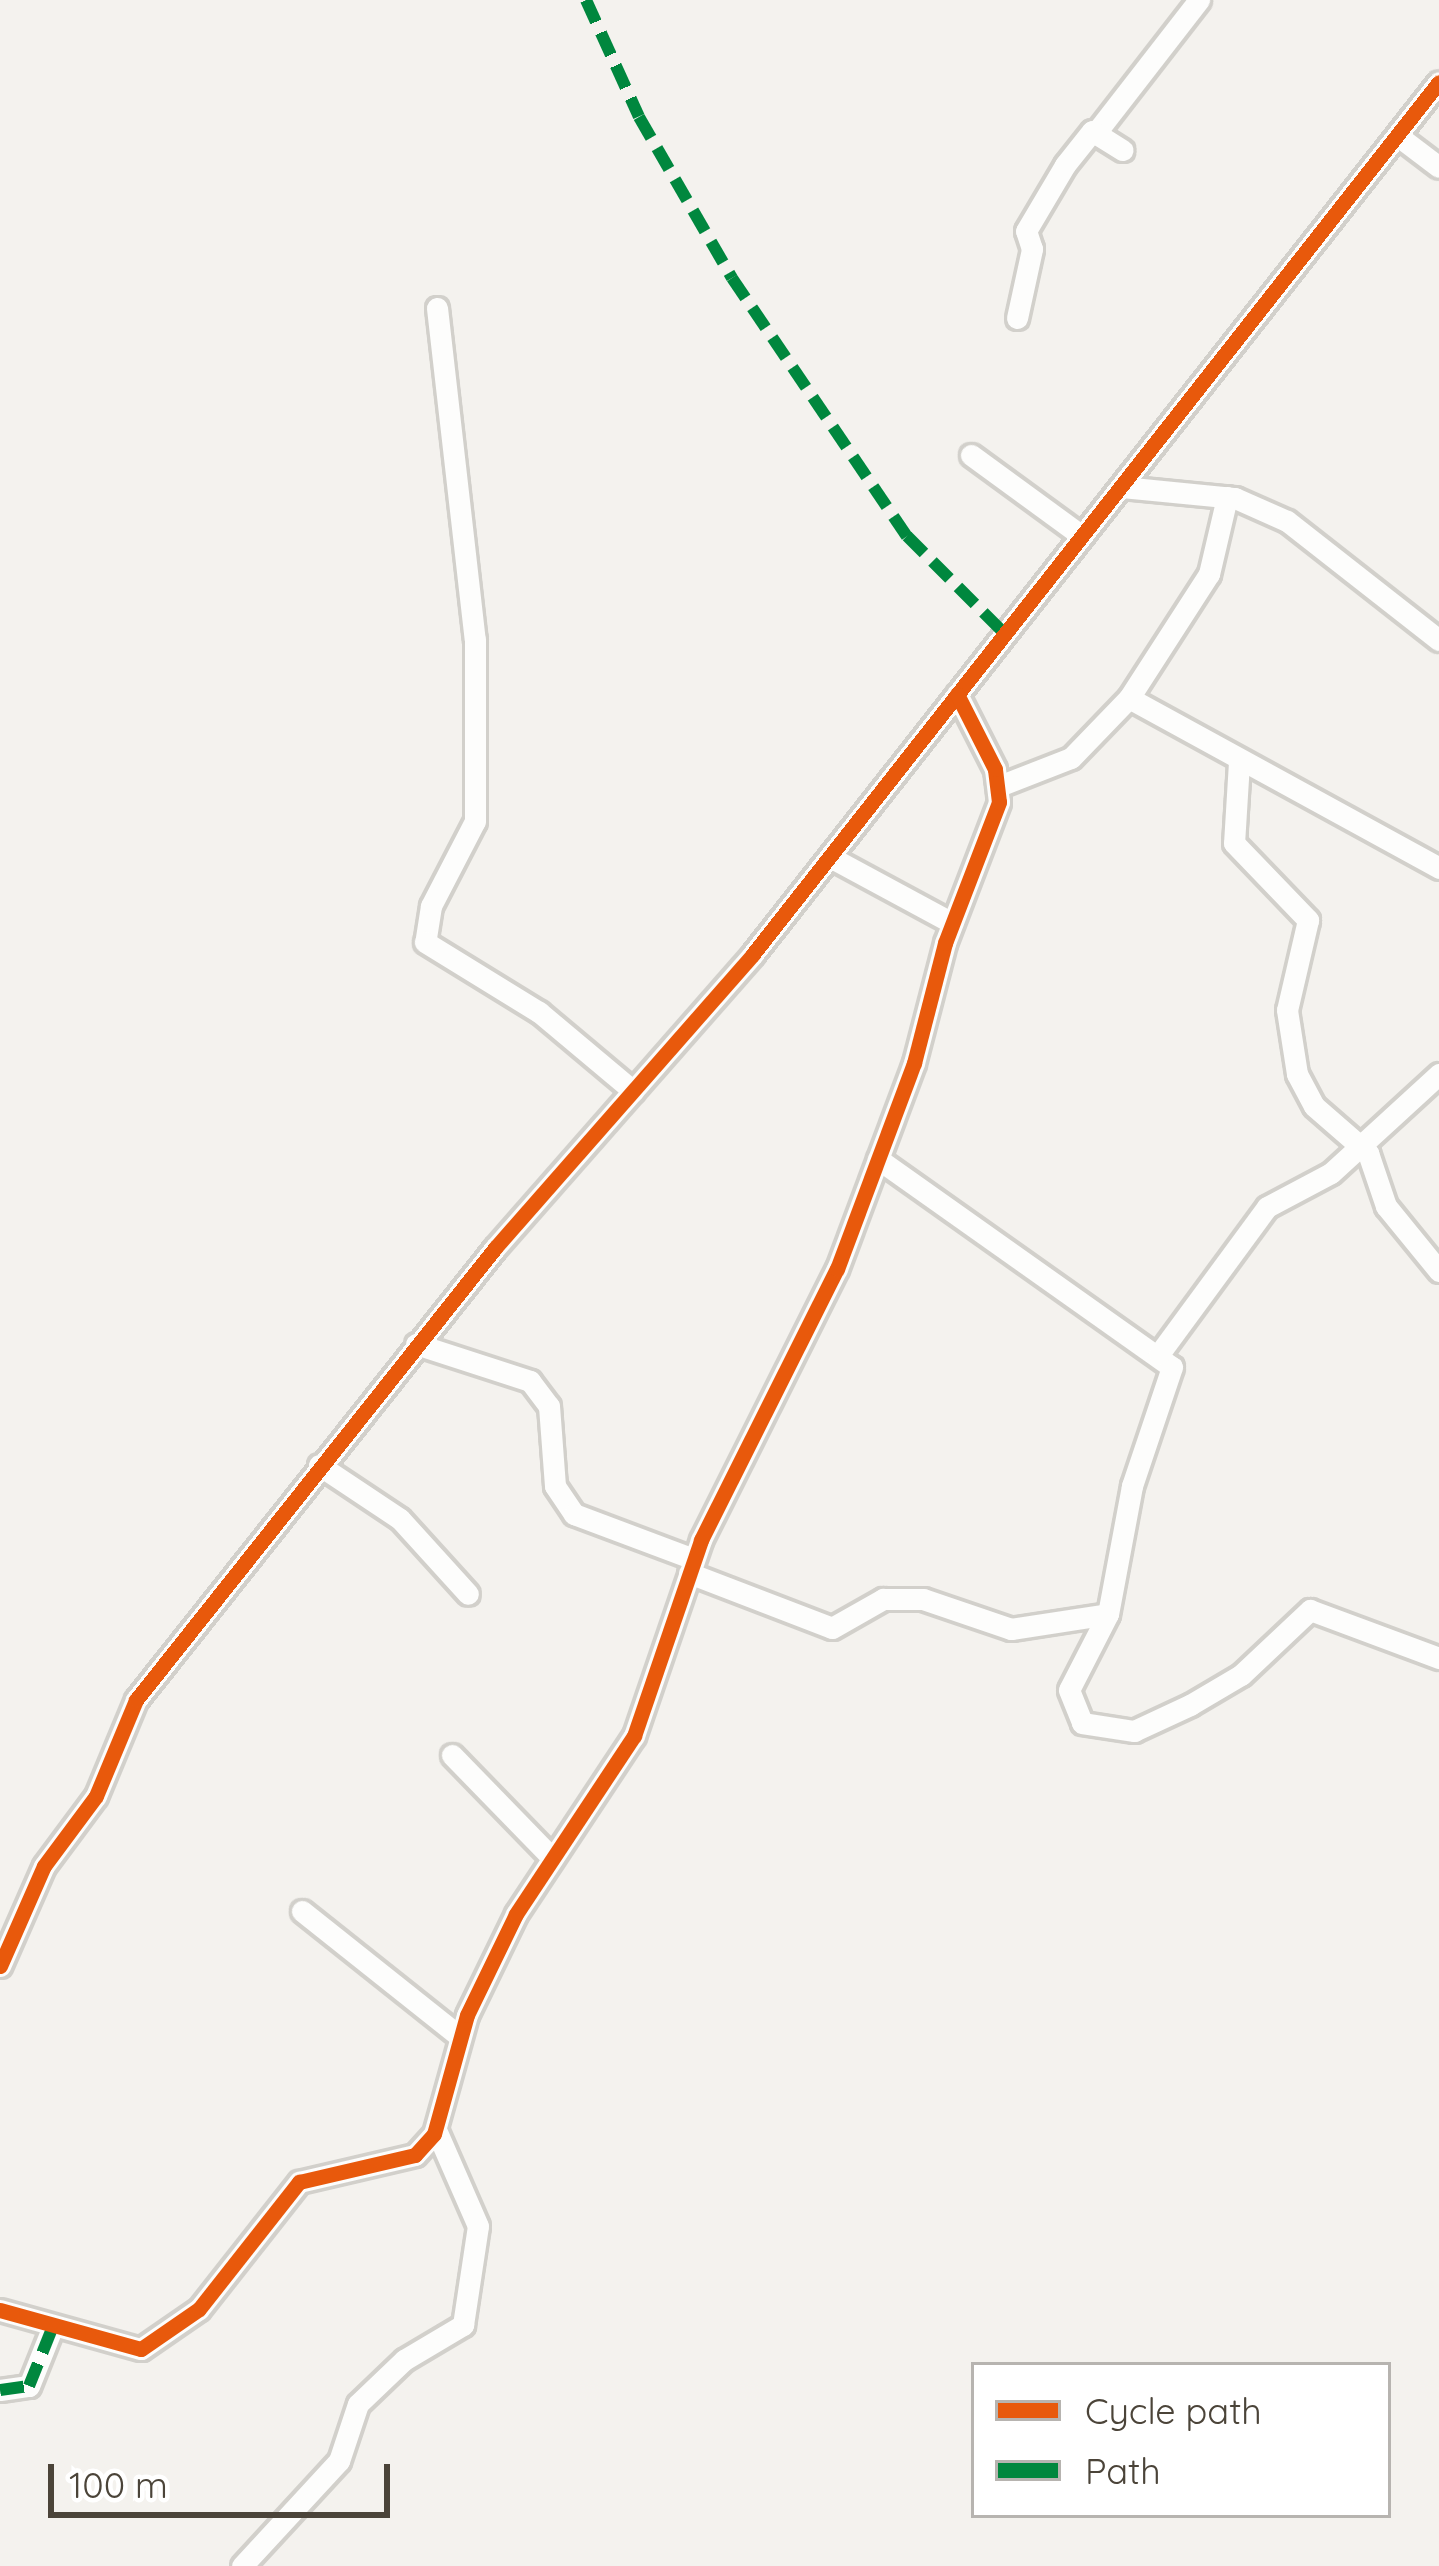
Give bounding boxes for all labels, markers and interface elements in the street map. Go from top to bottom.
legend [971,2362,1391,2518]
text: Cycle path [1085,2388,1262,2433]
scale bar [54,2440,396,2514]
text: Path [1085,2448,1161,2493]
text: 100 m [69,2462,168,2507]

